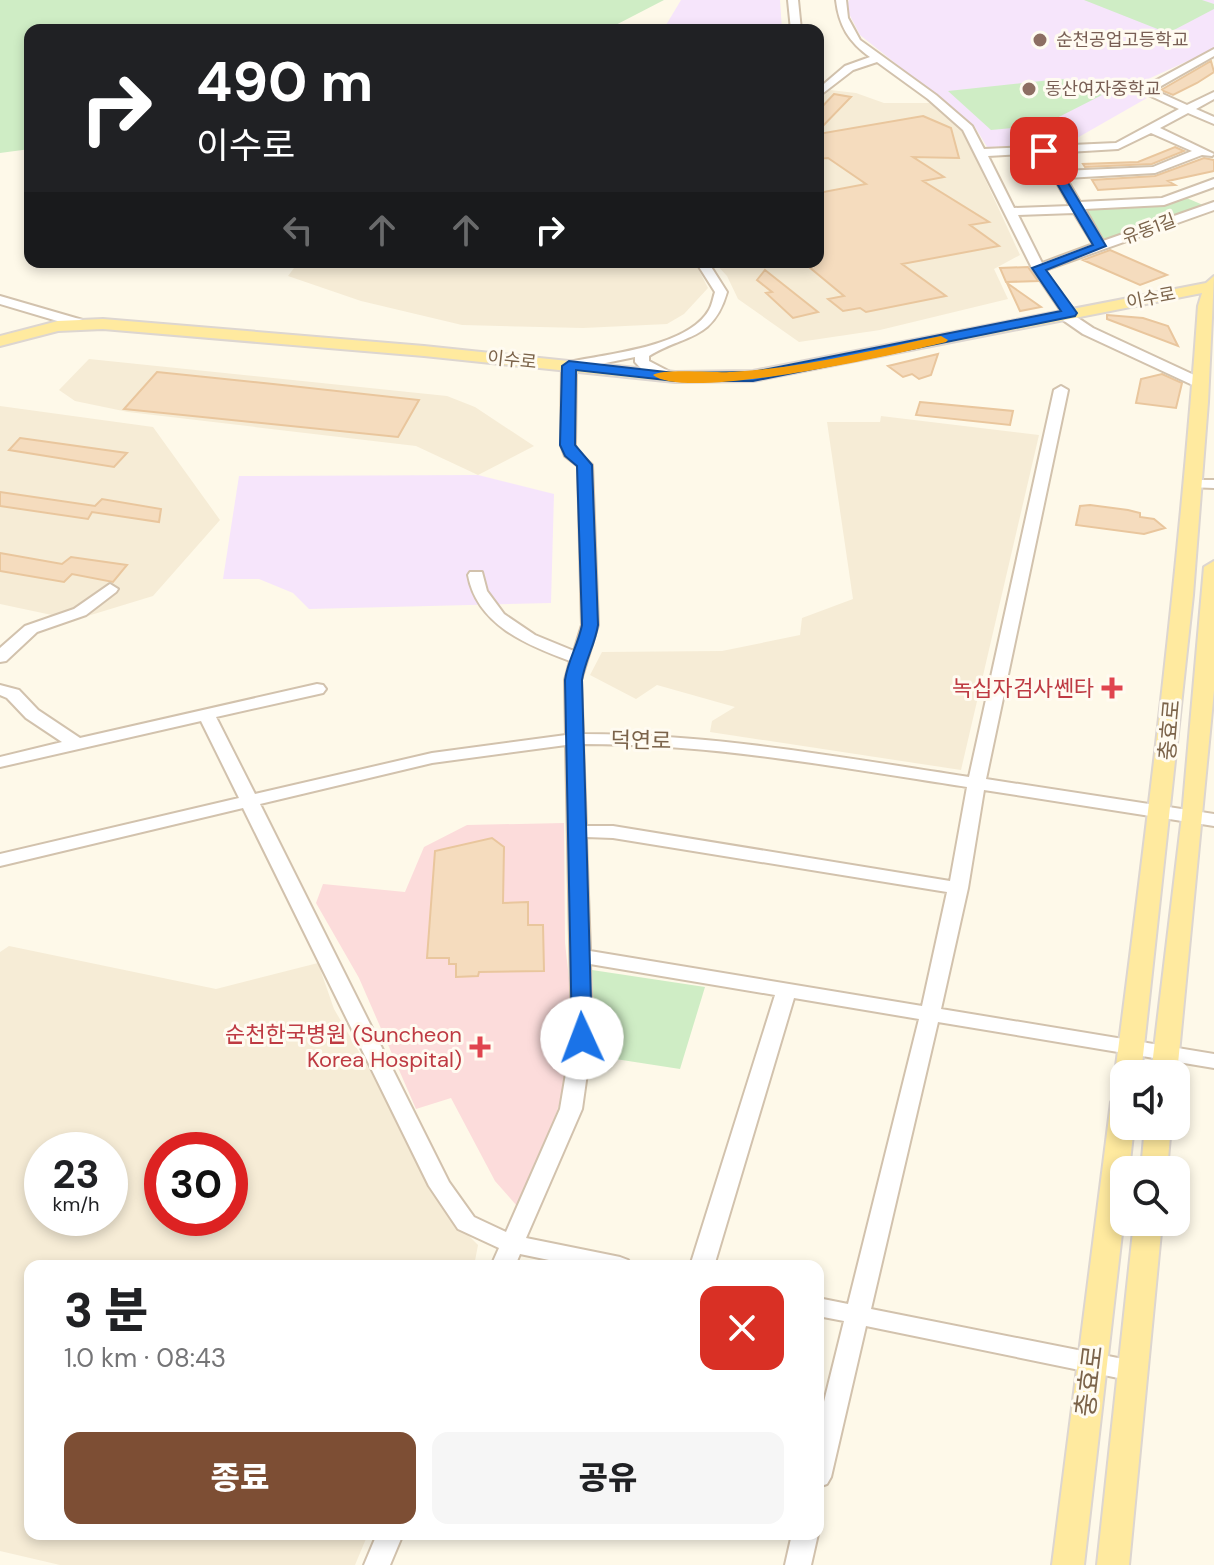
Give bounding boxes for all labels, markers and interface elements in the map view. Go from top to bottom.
place label: 순천공업고등학교 [1056,28,1188,52]
marker: 순천공업고등학교 [1031,31,1049,49]
text: 490 m [196,45,373,118]
icon: right [64,56,168,160]
place label: 동산여자중학교 [1045,77,1161,101]
marker: 동산여자중학교 [1020,80,1038,98]
pin [1010,117,1078,185]
text: 이수로 [196,122,295,169]
icon: arrive [1022,129,1066,173]
icon: left [276,208,320,252]
icon: ahead [360,208,404,252]
icon: ahead [444,208,488,252]
icon: right [528,208,572,252]
street label: 유동1길 [1119,208,1179,250]
street label: 이수로 [1124,281,1178,315]
street label: 이수로 [486,345,538,375]
place label: 녹십자검사쎈타 [952,674,1094,703]
marker: 녹십자검사쎈타 [1101,677,1123,699]
street label: 충효로 [1152,699,1187,762]
street label: 덕연로 [610,725,672,756]
position arrow [540,996,624,1080]
place label: 순천한국병원 (Suncheon Korea Hospital) [225,1020,462,1074]
marker: 순천한국병원 (Suncheon Korea Hospital) [469,1036,491,1058]
map controls [1110,1060,1190,1236]
button: sound [1110,1060,1190,1140]
speed limit sign: 30 [144,1132,248,1236]
text: 23 [52,1148,100,1200]
button: search [1110,1156,1190,1236]
text: km/h [52,1191,100,1217]
text: 3 분 [64,1279,148,1342]
button: close [700,1286,784,1370]
text: 1.0 km · 08:43 [64,1341,226,1375]
street label: 충효로 [1068,1343,1110,1419]
button: 종료 [64,1432,416,1524]
button: 공유 [432,1432,784,1524]

